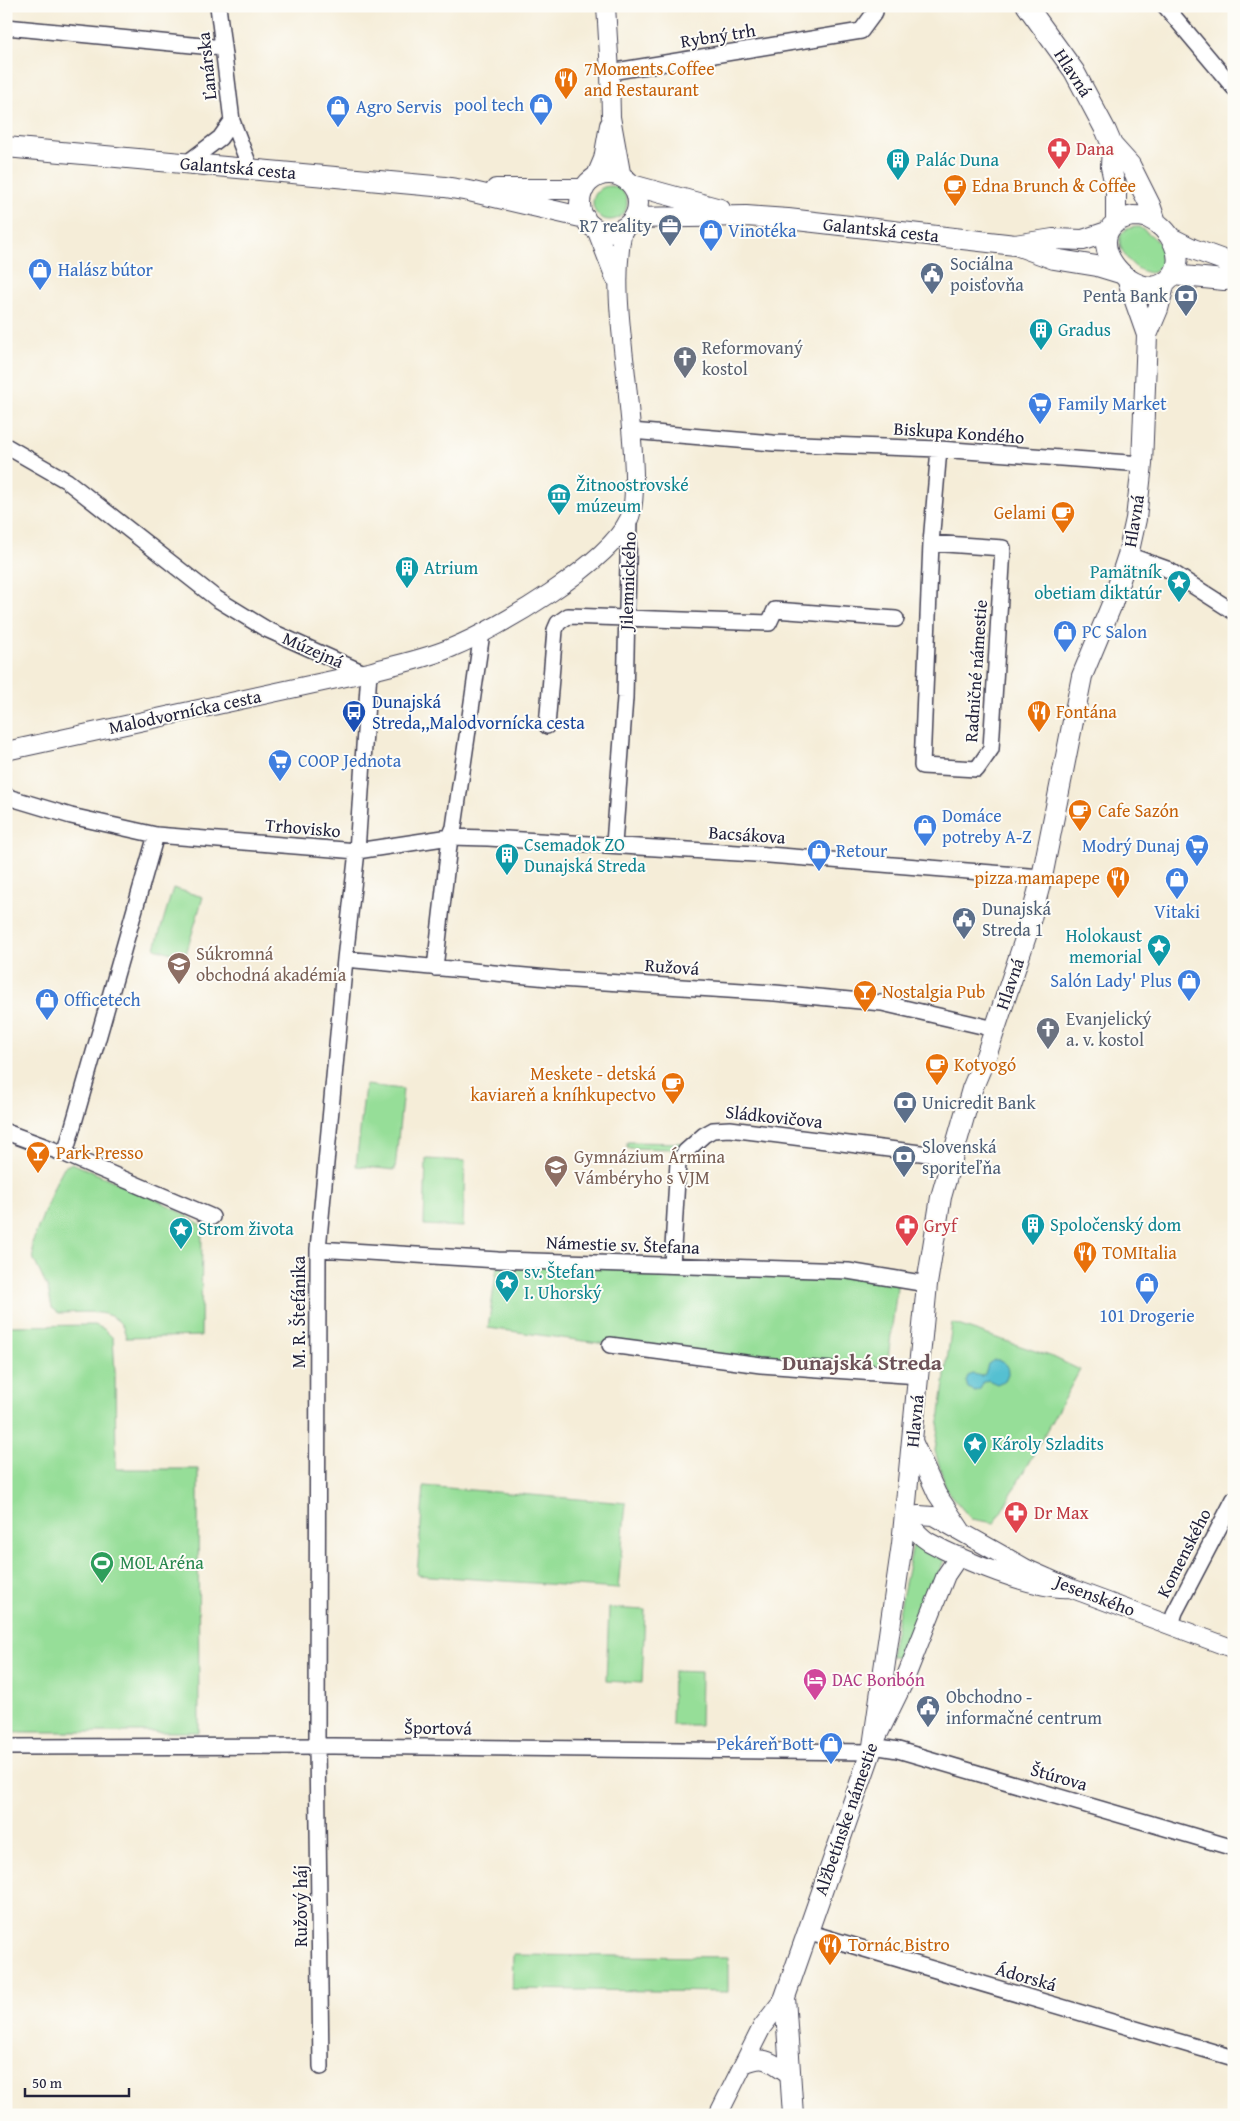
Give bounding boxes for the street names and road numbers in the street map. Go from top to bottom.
street label: Rybný trh [678,16,757,55]
street label: Ľanárska [189,30,223,101]
street label: Hlavná [1048,43,1099,103]
street label: Galantská cesta [179,149,298,186]
street label: Galantská cesta [822,210,941,249]
street label: Biskupa Kondého [893,414,1025,451]
street label: Hlavná [1116,492,1151,549]
street label: Jilemnického [612,531,643,633]
street label: Radničné námestie [957,599,994,743]
street label: Múzejná [278,624,348,675]
street label: Malodvornícka cesta [106,682,264,741]
street label: Trhovisko [264,811,342,844]
street label: Bacsákova [708,818,787,851]
street label: Ružová [644,951,701,982]
street label: Hlavná [988,954,1031,1013]
street label: Sládkovičova [724,1098,824,1135]
street label: Námestie sv. Štefana [546,1228,701,1261]
street label: M. R. Štefánika [285,1255,312,1368]
street label: Hlavná [898,1393,931,1449]
street label: Komenského [1149,1503,1218,1602]
street label: Jesenského [1049,1567,1139,1623]
street label: Športová [404,1713,473,1742]
street label: Alžbetínske námestie [807,1739,884,1899]
street label: Štúrova [1028,1756,1091,1798]
street label: Ružový háj [287,1865,314,1947]
street label: Ádorská [993,1955,1060,1998]

